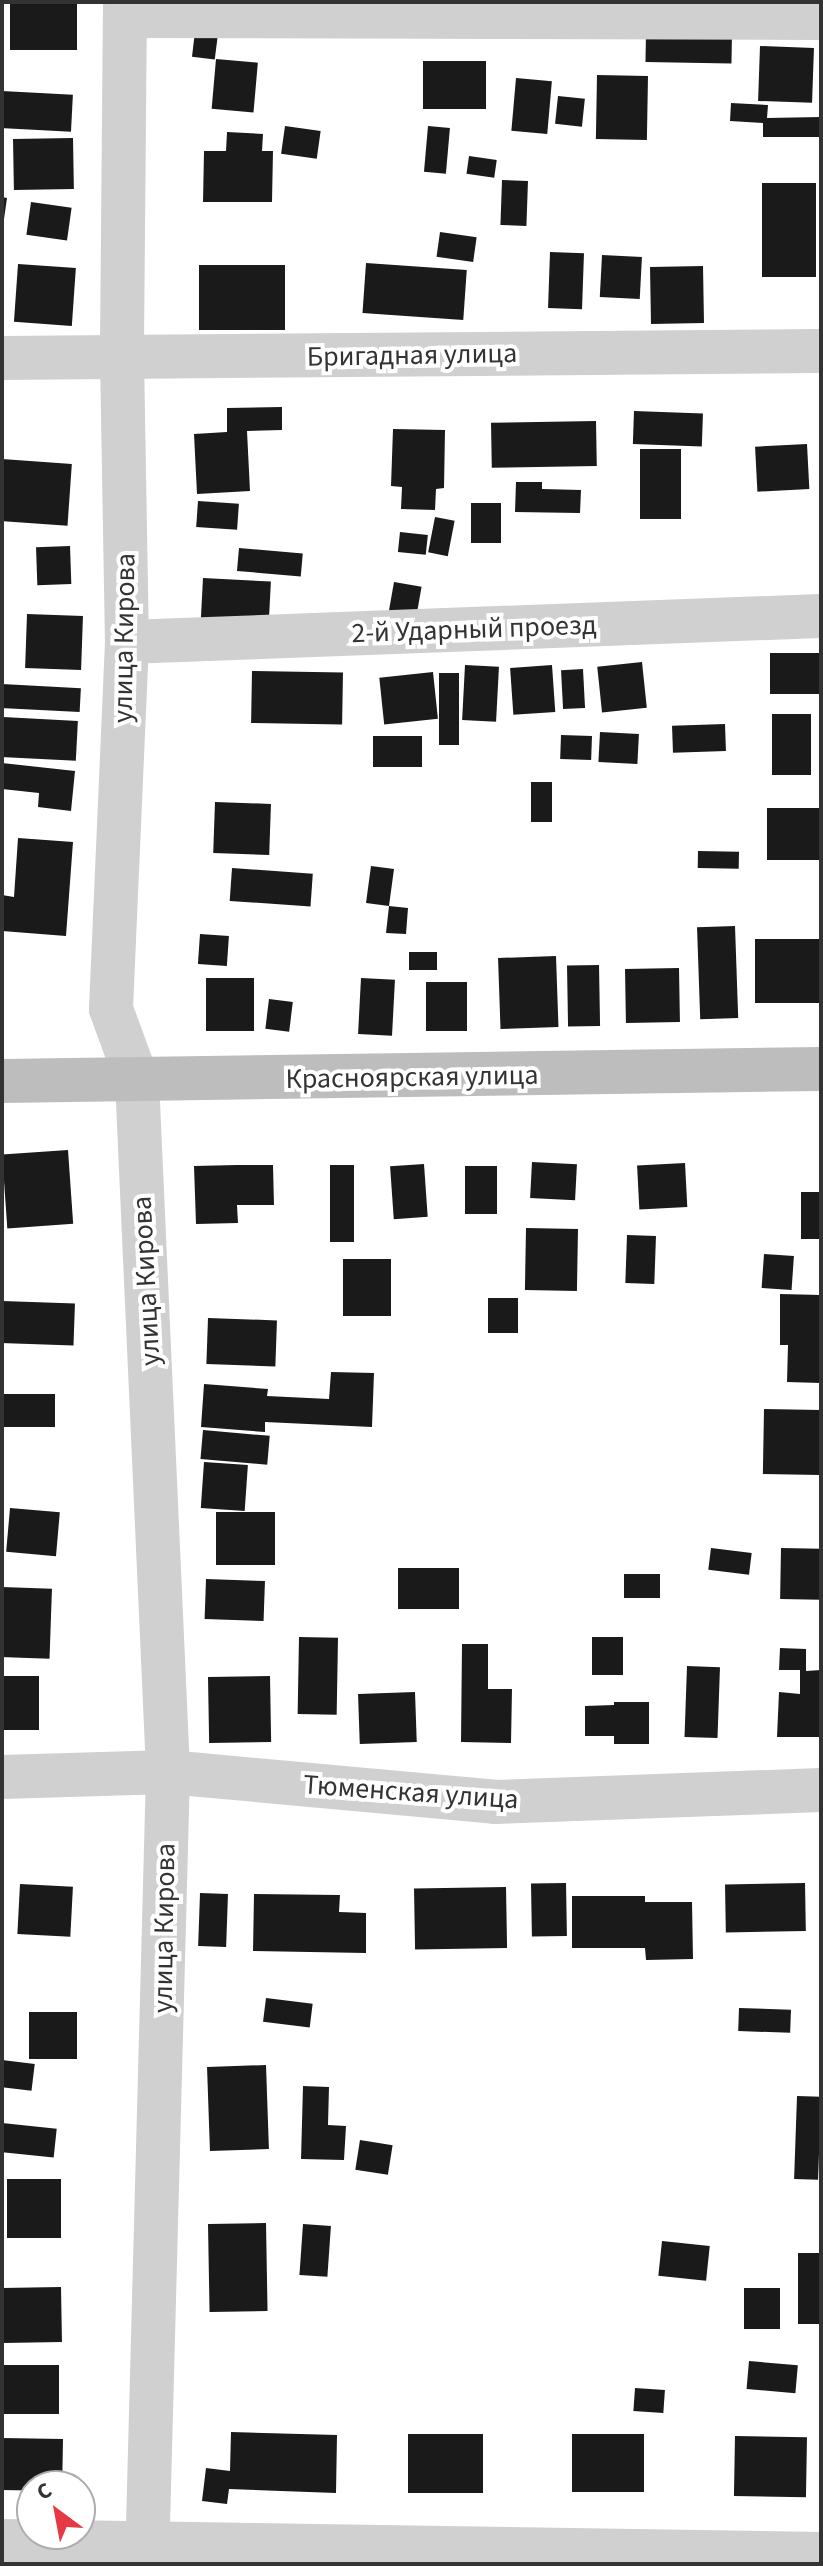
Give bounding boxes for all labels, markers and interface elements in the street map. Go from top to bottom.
street label: Бригадная улица [306,336,518,374]
street label: улица Кирова [106,553,142,723]
street label: 2-й Ударный проезд [351,608,597,650]
street label: Красноярская улица [285,1058,539,1096]
street label: улица Кирова [125,1195,167,1367]
street label: Тюменская улица [302,1768,520,1816]
street label: улица Кирова [146,1843,182,2013]
north arrow [16,2470,96,2550]
text: С [30,2474,58,2508]

